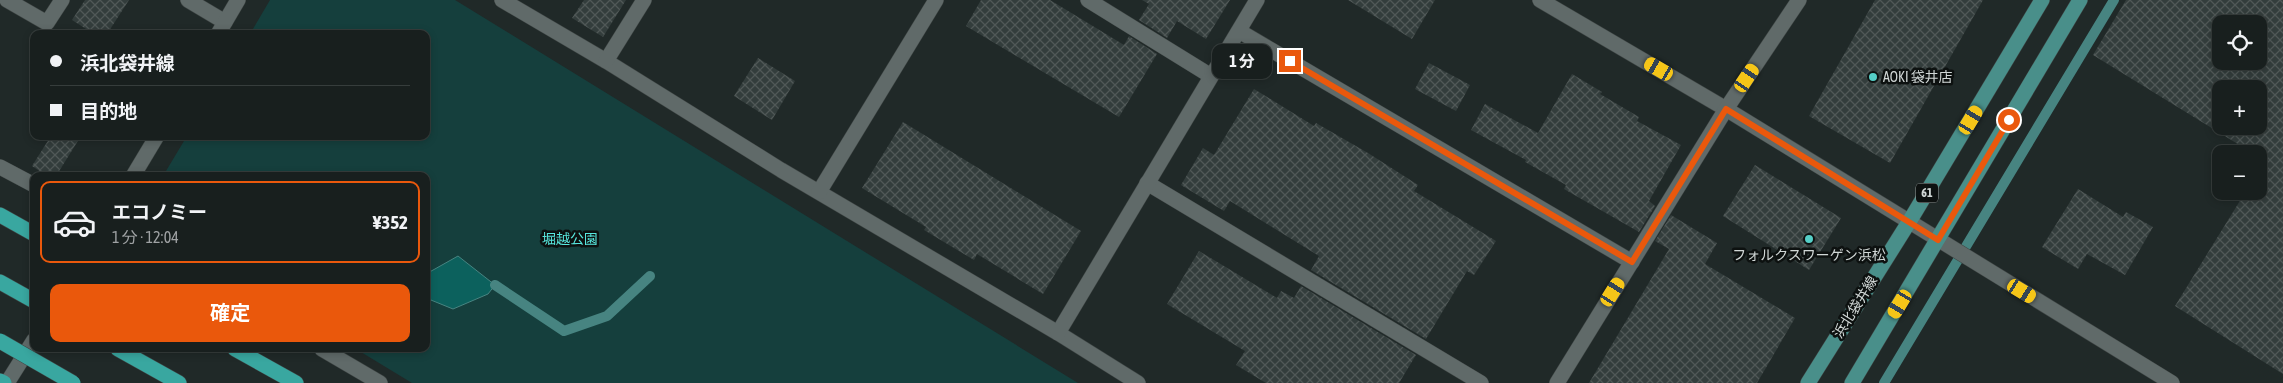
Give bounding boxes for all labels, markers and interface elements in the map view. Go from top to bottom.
map controls [2212,15,2267,200]
button: locate [2212,15,2267,70]
callout: 1 分 [1212,44,1272,78]
route end [1279,50,1301,72]
text: 浜北袋井線 [80,52,175,74]
text: 1 分 [1229,52,1255,70]
car [1642,55,1675,83]
car [1732,61,1761,95]
place label: AOKI 袋井店 [1883,69,1952,85]
marker: AOKI 袋井店 [1867,71,1879,83]
button: + [2212,80,2267,135]
text: 目的地 [80,100,137,122]
car [1956,103,1985,137]
route start [1998,109,2020,131]
button: − [2212,145,2267,200]
road number: 61 [1916,184,1938,202]
icon: car [52,200,97,245]
text: エコノミー [112,201,207,223]
text: ¥352 [373,211,408,233]
text: 1 分 · 12:04 [112,228,179,246]
park label: 堀越公園 [542,231,598,247]
marker: フォルクスワーゲン浜松 [1803,233,1815,245]
place label: フォルクスワーゲン浜松 [1732,247,1886,263]
street label: 浜北袋井線 [1830,273,1880,341]
car [1598,275,1627,309]
car [2005,277,2038,305]
button: 確定 [50,284,410,342]
car [1885,287,1914,321]

